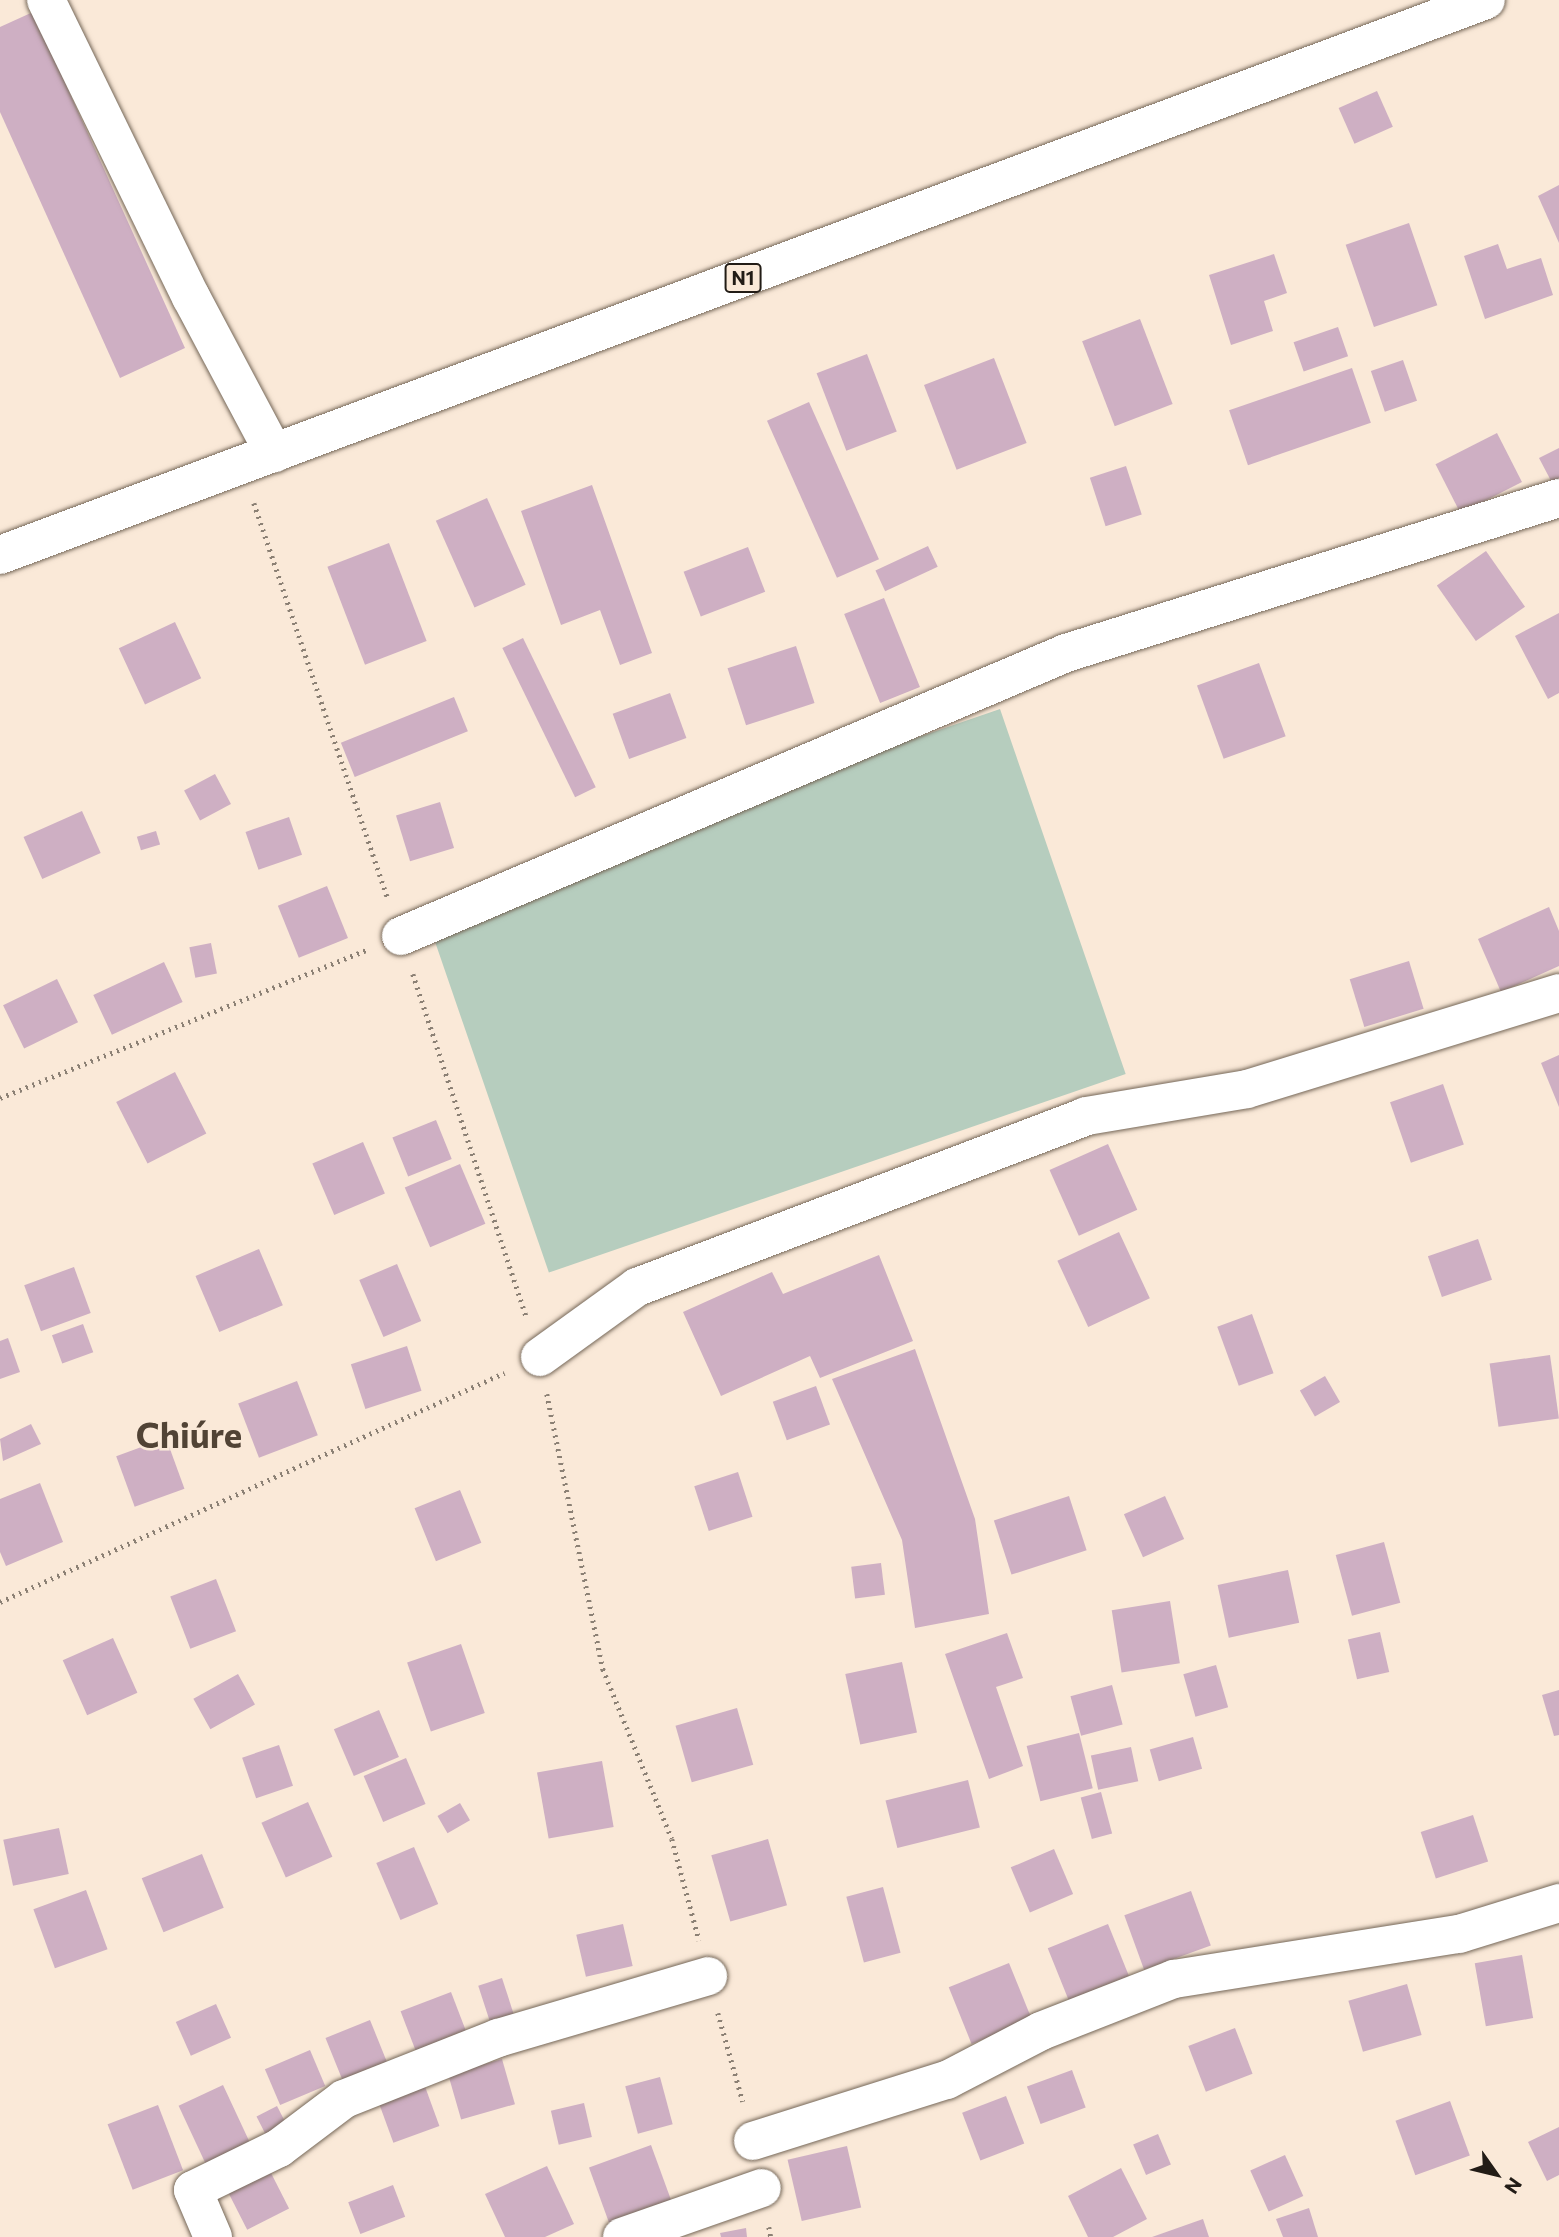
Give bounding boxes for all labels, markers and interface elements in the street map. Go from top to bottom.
road number: N1 [724,262,762,294]
district label: Chiúre [136,1413,242,1455]
north arrow [1461,2139,1531,2209]
text: N [1500,2174,1527,2198]

